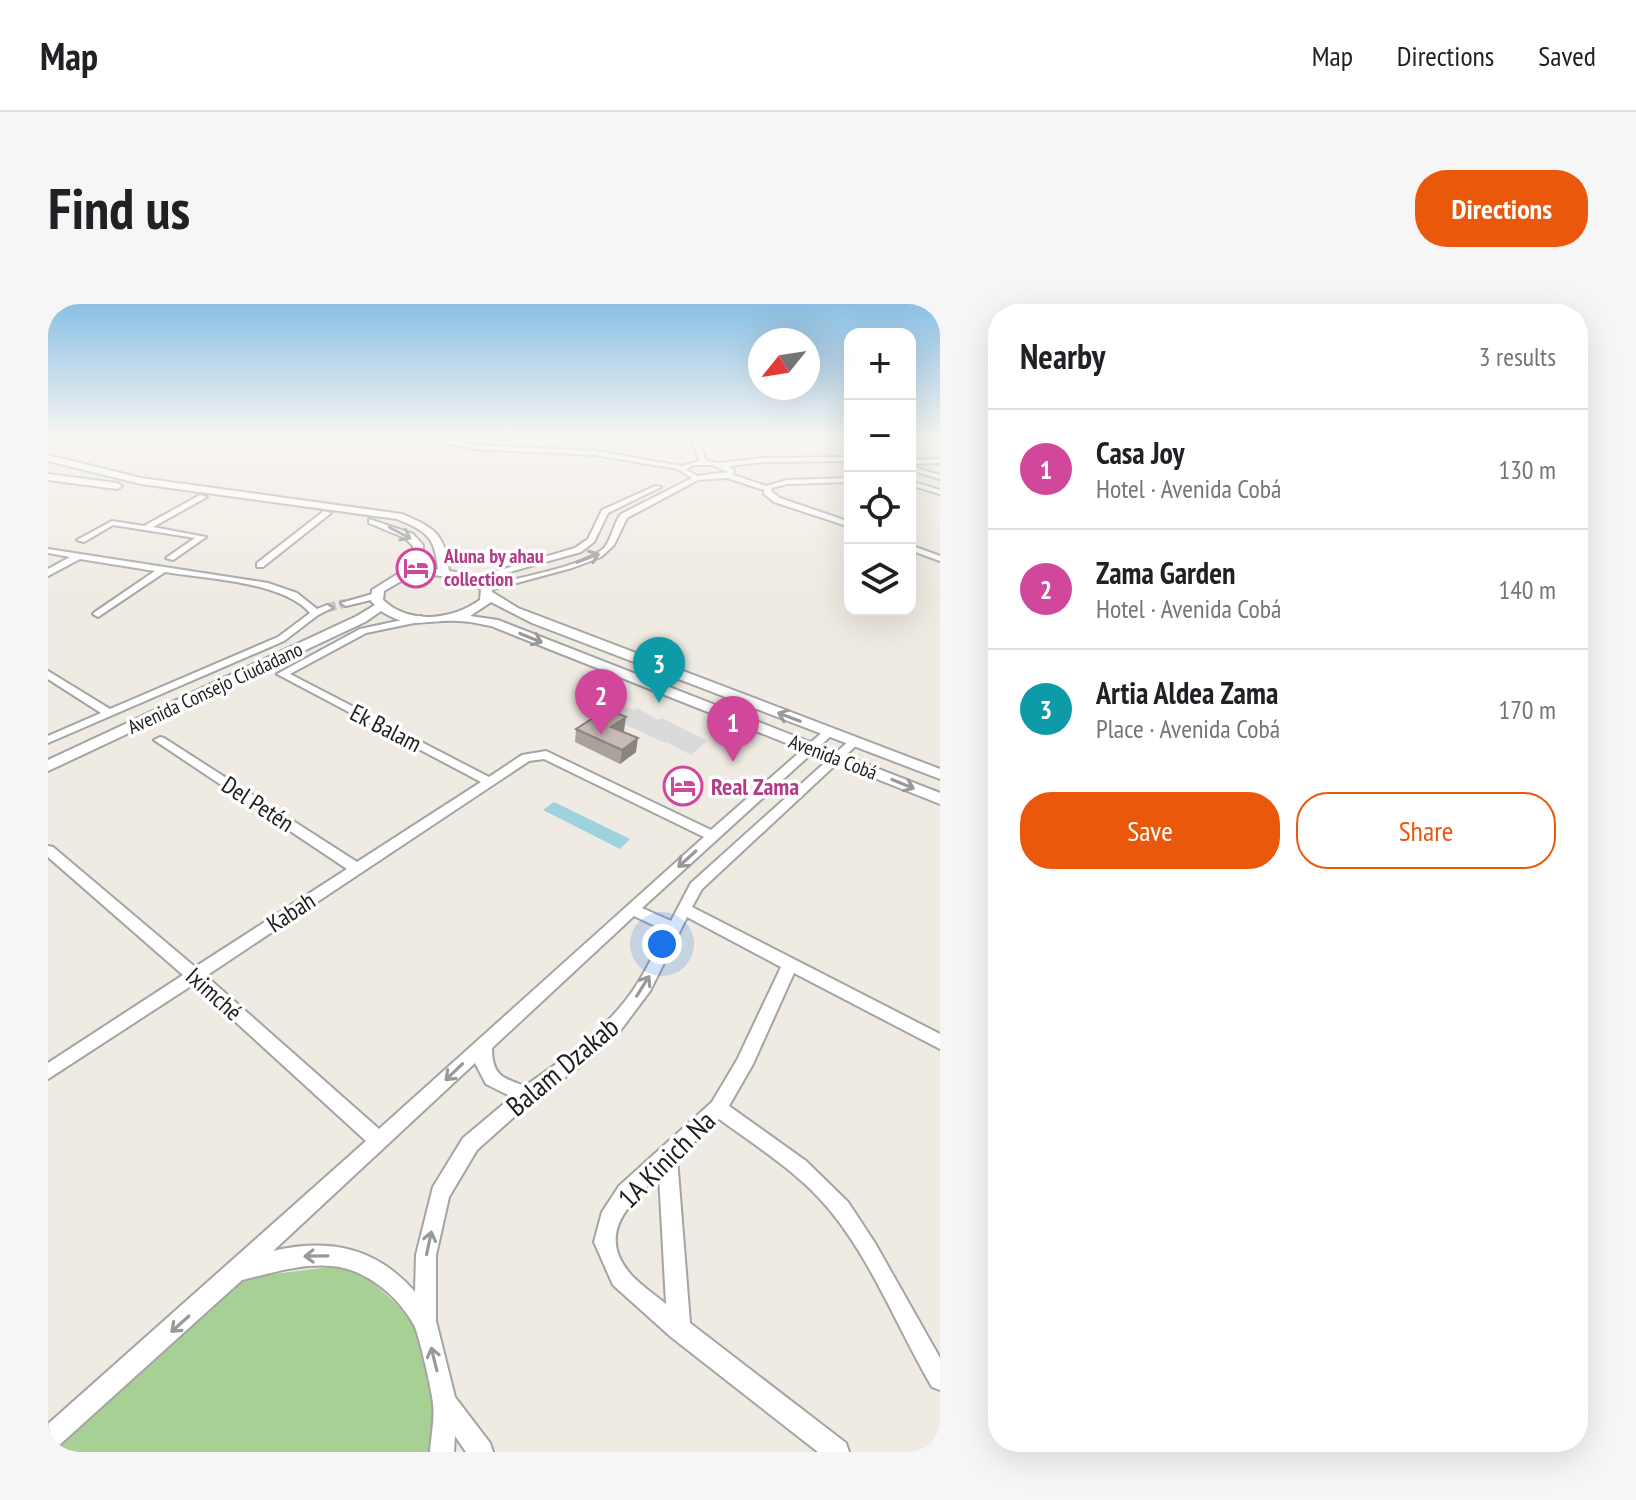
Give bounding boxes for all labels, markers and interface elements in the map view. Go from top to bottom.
text: Map [40,31,98,80]
text: Map [1312,37,1353,74]
text: Directions [1397,37,1494,74]
text: Saved [1538,37,1596,74]
button: Directions [1415,170,1588,247]
text: Find us [48,172,190,244]
north arrow [748,328,820,400]
map controls [844,328,916,616]
button: + [844,328,916,400]
text: Nearby [1020,334,1105,378]
text: 3 results [1479,340,1556,373]
button: − [844,400,916,472]
text: Casa Joy [1096,433,1185,472]
text: 1 [1040,453,1052,486]
text: 130 m [1498,453,1556,486]
button: locate [844,472,916,544]
text: Hotel · Avenida Cobá [1096,472,1281,505]
one-way arrow [388,526,412,541]
place label: Aluna by ahau collection [443,543,544,592]
button: layers [844,544,916,616]
hotel icon: Aluna by ahau collection [395,547,437,589]
one-way arrow [575,550,600,564]
text: Zama Garden [1096,553,1236,592]
text: 2 [1040,573,1052,606]
text: 140 m [1498,573,1556,606]
text: Hotel · Avenida Cobá [1096,592,1281,625]
one-way arrow [518,632,543,646]
street label: Avenida Consejo Ciudadano [123,636,307,740]
pin: 3 [633,637,685,703]
pin: 2 [575,669,627,735]
text: Artia Aldea Zama [1096,673,1278,712]
text: 3 [1040,693,1052,726]
text: 170 m [1498,693,1556,726]
pin: 1 [707,696,759,762]
street label: Ek Balam [345,697,427,759]
one-way arrow [777,709,802,723]
text: Place · Avenida Cobá [1096,712,1280,745]
street label: Avenida Cobá [785,728,881,786]
hotel icon: Real Zama [662,765,704,807]
street label: Del Petén [216,769,300,839]
place label: Real Zama [711,771,799,802]
one-way arrow [890,778,915,793]
button: Save [1020,792,1280,869]
button: Share [1296,792,1556,869]
one-way arrow [677,849,697,868]
street label: Kabah [261,885,321,939]
your location [642,924,682,964]
street label: Iximché [179,961,249,1027]
one-way arrow [634,976,651,998]
street label: Balam Dzakab [498,1008,626,1124]
one-way arrow [445,1062,464,1081]
street label: 1A Kinich Na [609,1102,723,1216]
one-way arrow [422,1231,437,1256]
one-way arrow [303,1248,330,1264]
one-way arrow [170,1314,190,1332]
one-way arrow [426,1346,441,1372]

